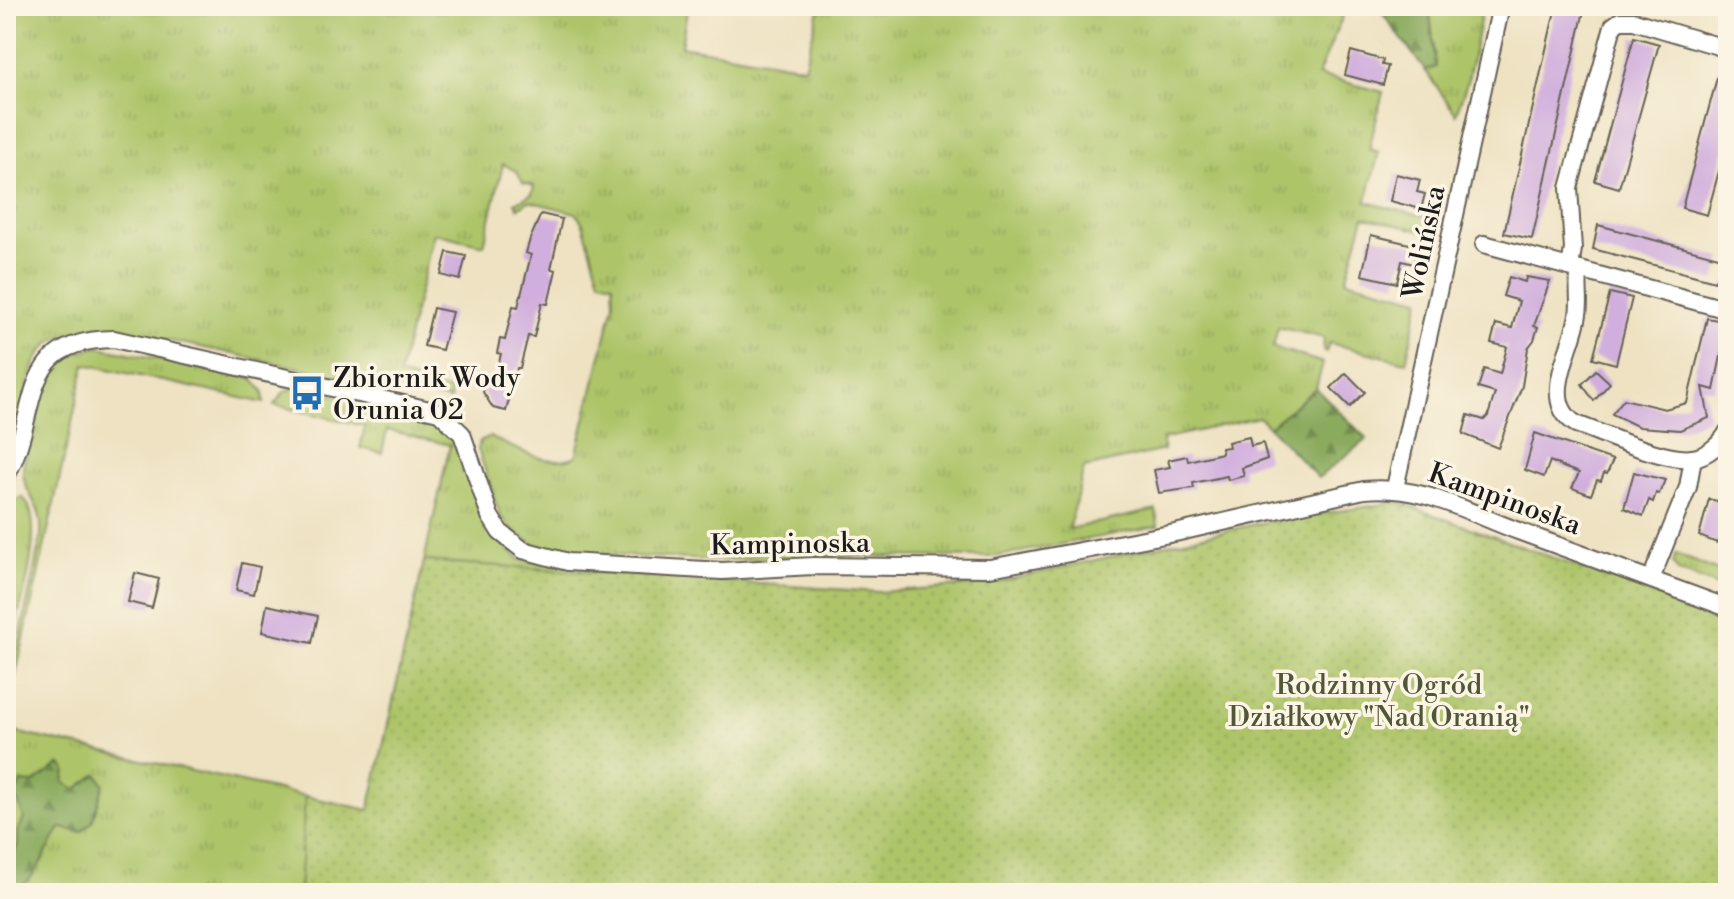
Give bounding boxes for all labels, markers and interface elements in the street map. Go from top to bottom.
street label: Wolińska [1395,181,1454,303]
place label: Zbiornik Wody Orunia 02 [333,361,520,428]
bus stop icon: Zbiornik Wody Orunia 02 [288,374,326,412]
street label: Kampinoska [1423,456,1586,543]
street label: Kampinoska [710,526,871,563]
park label: Rodzinny Ogród Działkowy "Nad Oranią" [1228,668,1530,735]

